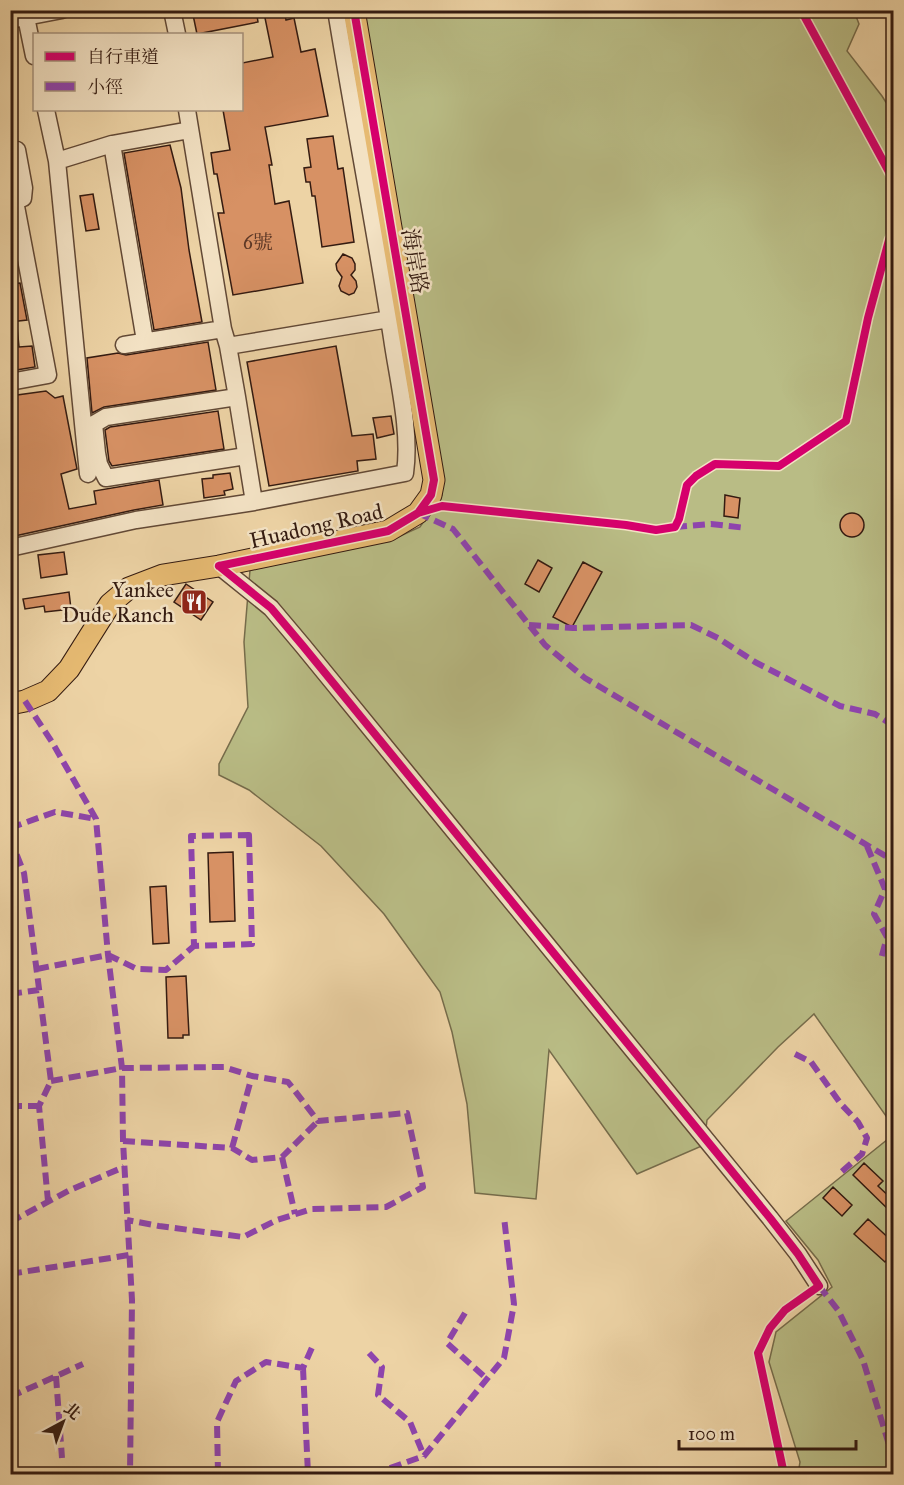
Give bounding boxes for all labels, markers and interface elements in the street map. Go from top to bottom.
legend [33,33,243,111]
text: 自行車道 [87,46,159,68]
text: 小徑 [87,76,123,98]
street label: 海岸路 [396,226,434,296]
house number: 6號 [243,230,273,254]
street label: Huadong Road [247,498,385,554]
place label: Yankee Dude Ranch [62,576,174,628]
restaurant icon: Yankee Dude Ranch [179,587,209,617]
north arrow [33,1392,93,1452]
text: 北 [60,1399,85,1423]
scale bar [679,1413,856,1451]
text: 100 m [688,1423,735,1445]

